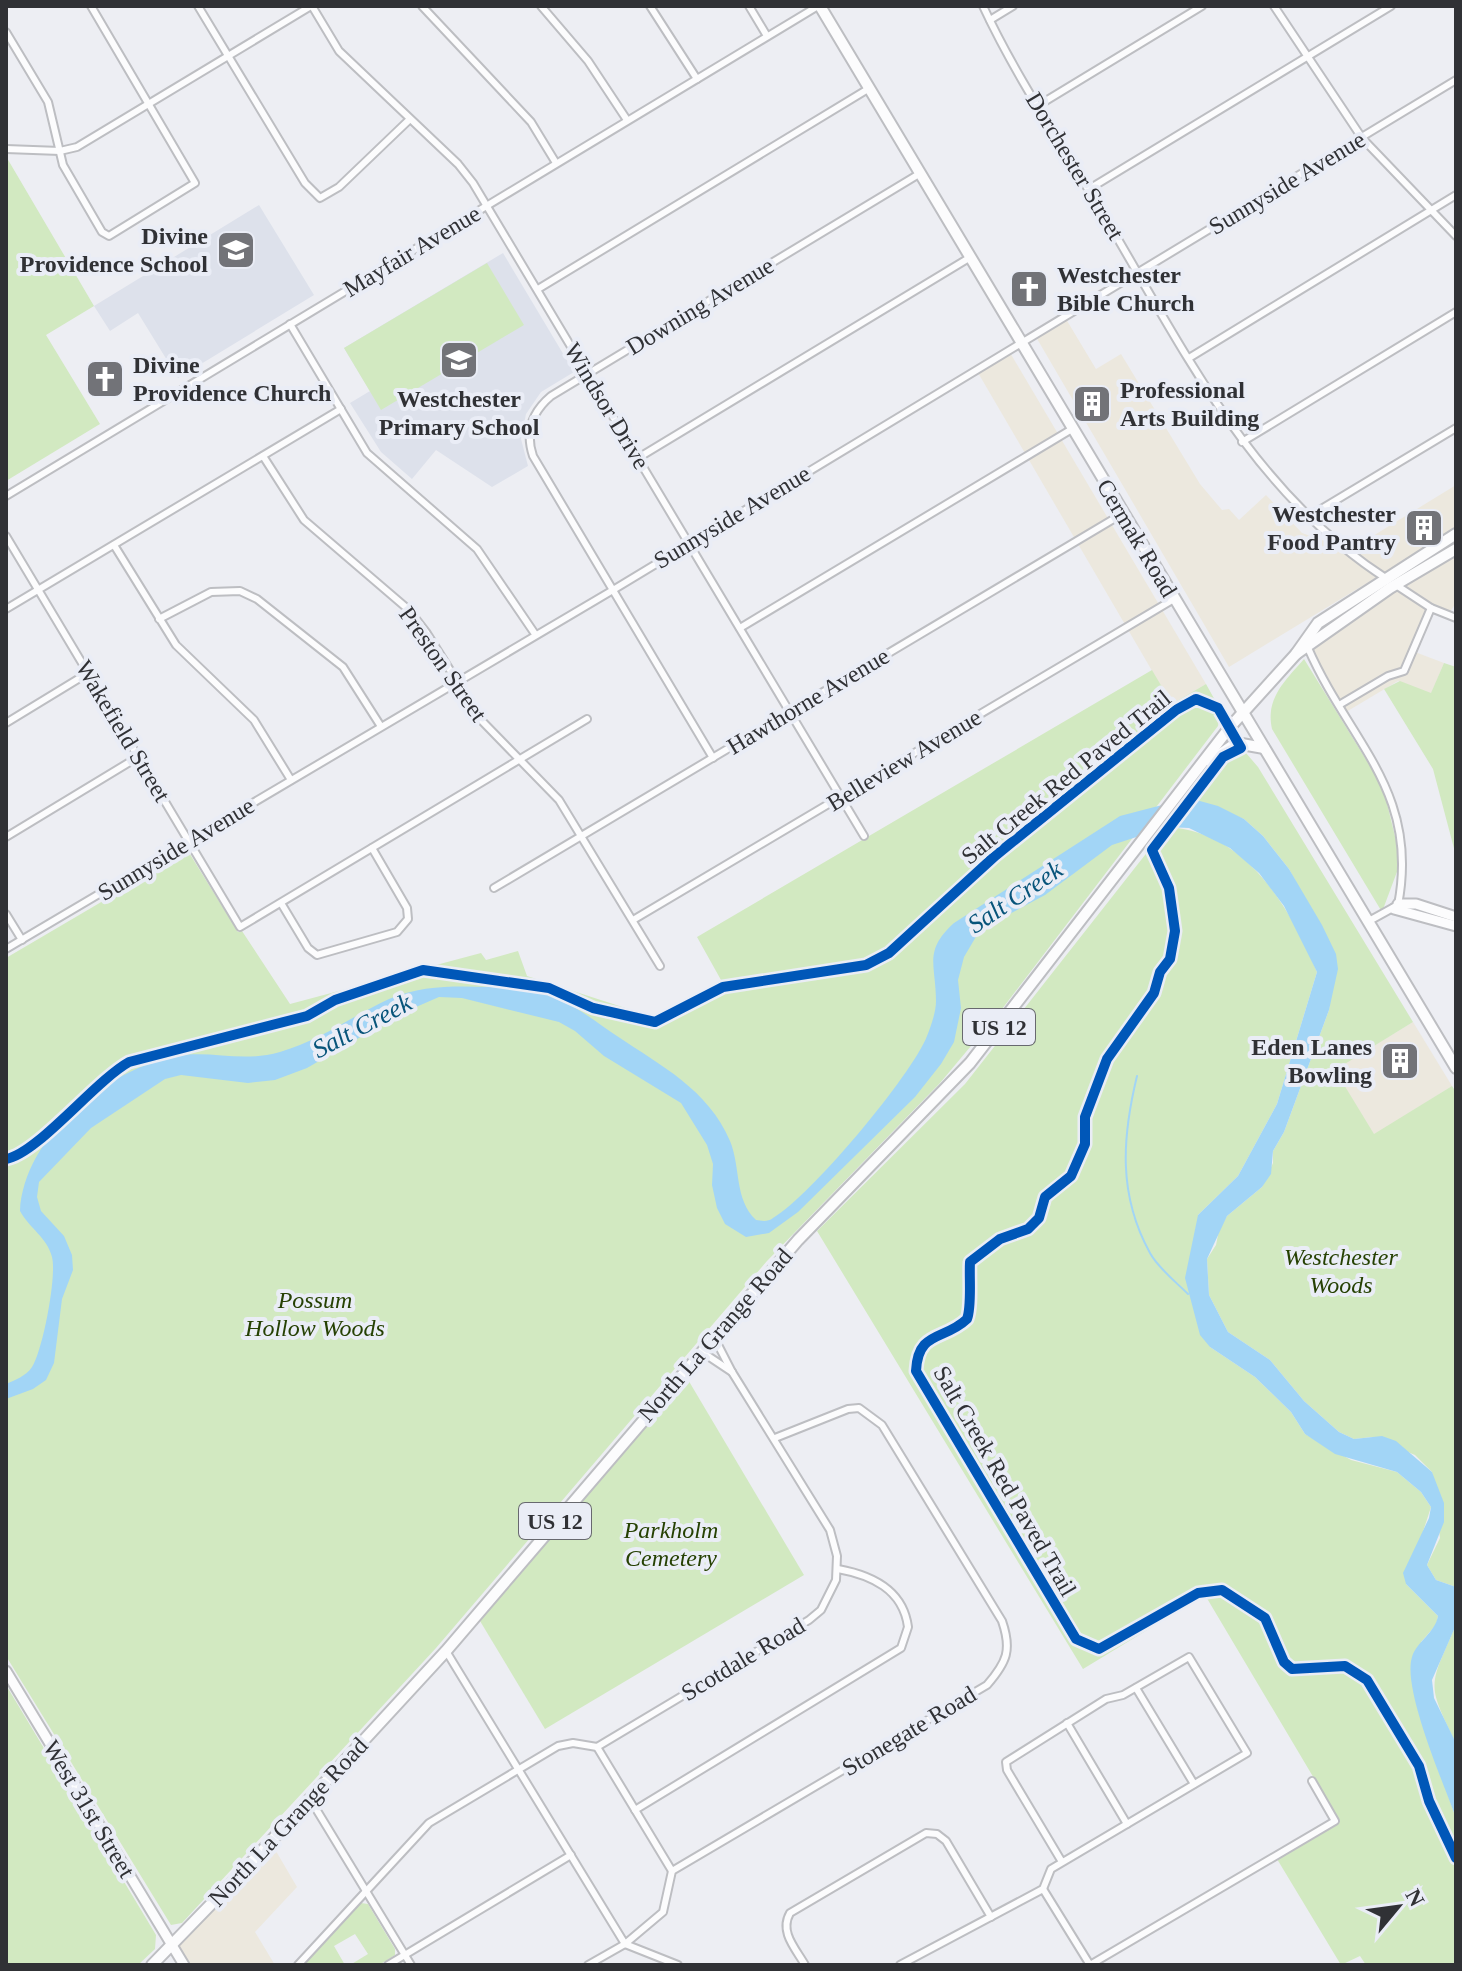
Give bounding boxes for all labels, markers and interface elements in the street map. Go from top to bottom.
street label: Dorchester Street [1021,88,1129,245]
street label: Sunnyside Avenue [1204,126,1370,240]
street label: Mayfair Avenue [339,200,485,302]
place label: Divine Providence School [20,223,208,277]
school or university icon: Divine Providence School [215,229,257,271]
street label: Downing Avenue [622,252,778,360]
place label: Westchester Bible Church [1057,262,1195,316]
church icon: Westchester Bible Church [1008,268,1050,310]
street label: Windsor Drive [559,338,655,474]
school or university icon: Westchester Primary School [438,339,480,381]
place label: Divine Providence Church [133,352,331,406]
church icon: Divine Providence Church [84,358,126,400]
place label: Professional Arts Building [1120,377,1259,431]
building icon: Professional Arts Building [1071,383,1113,425]
place label: Westchester Primary School [379,386,540,440]
street label: Sunnyside Avenue [649,460,815,574]
street label: Cermak Road [1092,474,1182,602]
place label: Westchester Food Pantry [1267,501,1396,555]
building icon: Westchester Food Pantry [1403,507,1445,549]
street label: Preston Street [394,602,492,727]
street label: Hawthorne Avenue [722,642,894,760]
street label: Wakefield Street [71,656,176,807]
street label: Salt Creek Red Paved Trail [956,684,1176,869]
street label: Belleview Avenue [822,704,986,816]
street label: Sunnyside Avenue [93,792,259,906]
water label: Salt Creek [962,855,1068,939]
water label: Salt Creek [307,988,417,1064]
road number: US 12 [963,1009,1035,1045]
place label: Eden Lanes Bowling [1251,1034,1372,1088]
building icon: Eden Lanes Bowling [1379,1040,1421,1082]
street label: North La Grange Road [633,1243,797,1427]
park label: Westchester Woods [1284,1244,1399,1298]
park label: Possum Hollow Woods [244,1287,385,1341]
street label: Salt Creek Red Paved Trail [928,1361,1082,1601]
road number: US 12 [519,1503,591,1539]
park label: Parkholm Cemetery [623,1517,718,1571]
street label: Scotdale Road [677,1612,809,1706]
street label: Stonegate Road [837,1681,981,1781]
street label: North La Grange Road [203,1732,373,1912]
street label: West 31st Street [38,1736,140,1883]
north arrow [1358,1867,1438,1947]
text: N [1400,1885,1430,1911]

